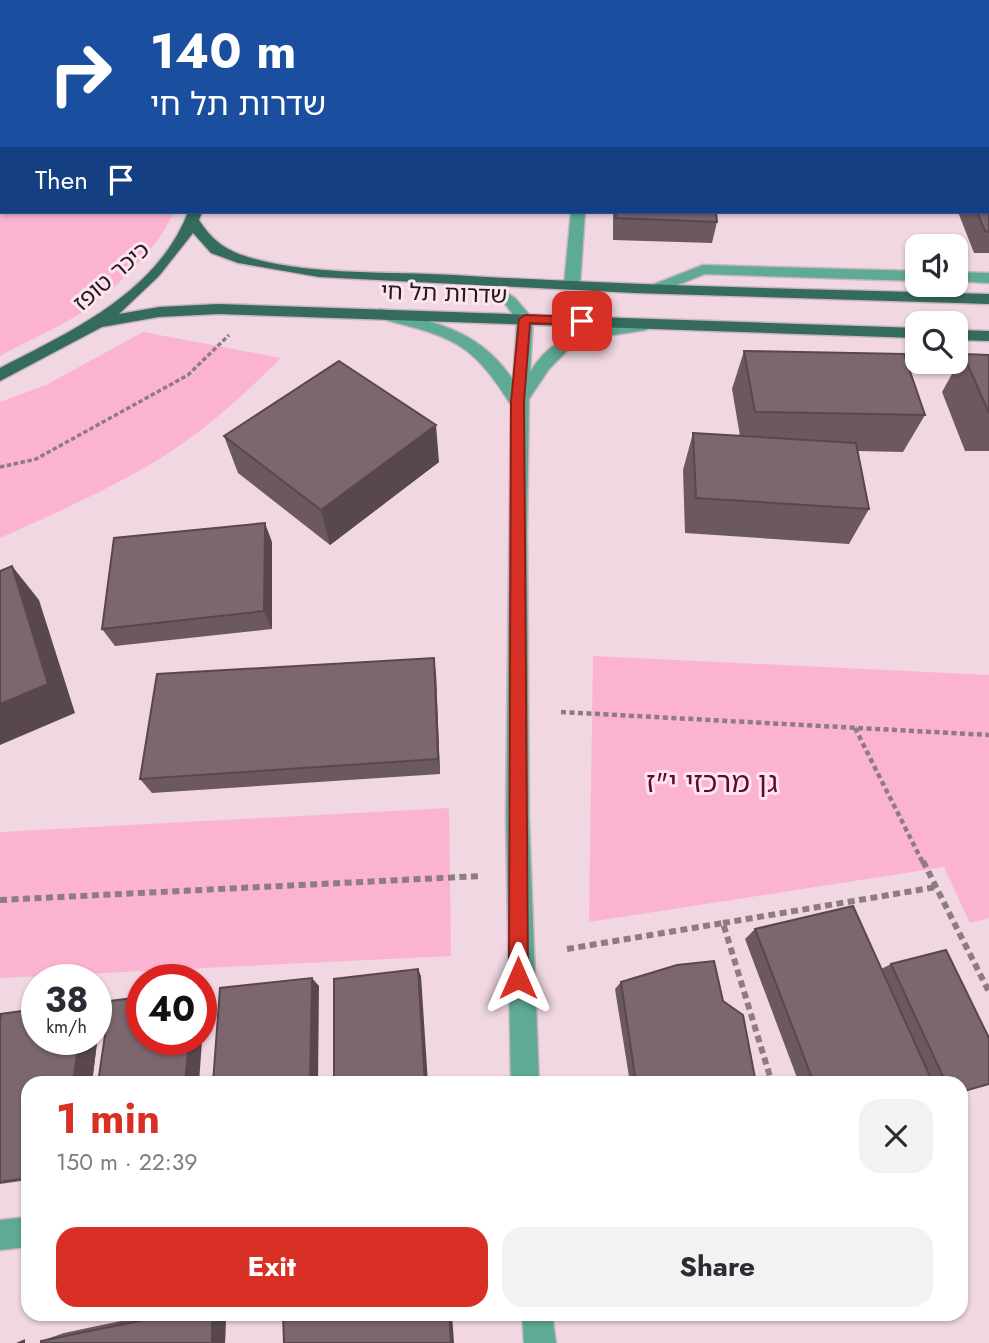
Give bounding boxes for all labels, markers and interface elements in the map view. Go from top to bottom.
text: 140 m [150,16,296,86]
icon: right [35,28,126,119]
text: שדרות תל חי [150,81,326,127]
text: Then [35,161,88,199]
icon: arrive [102,161,140,199]
street label: כיכר טופז [65,233,157,319]
map controls [905,234,968,374]
button: sound [905,234,968,297]
street label: שדרות תל חי [380,274,508,312]
pin [552,291,612,351]
icon: arrive [563,302,601,340]
button: search [905,311,968,374]
park label: גן מרכזי י"ז [646,762,778,803]
position arrow [481,941,555,1015]
speed limit sign: 40 [126,964,217,1055]
text: 38 [45,975,88,1025]
text: km/h [46,1014,87,1040]
text: 1 min [56,1088,160,1149]
button: close [859,1099,933,1173]
text: 150 m · 22:39 [56,1145,198,1179]
button: Exit [56,1227,488,1307]
button: Share [502,1227,933,1307]

